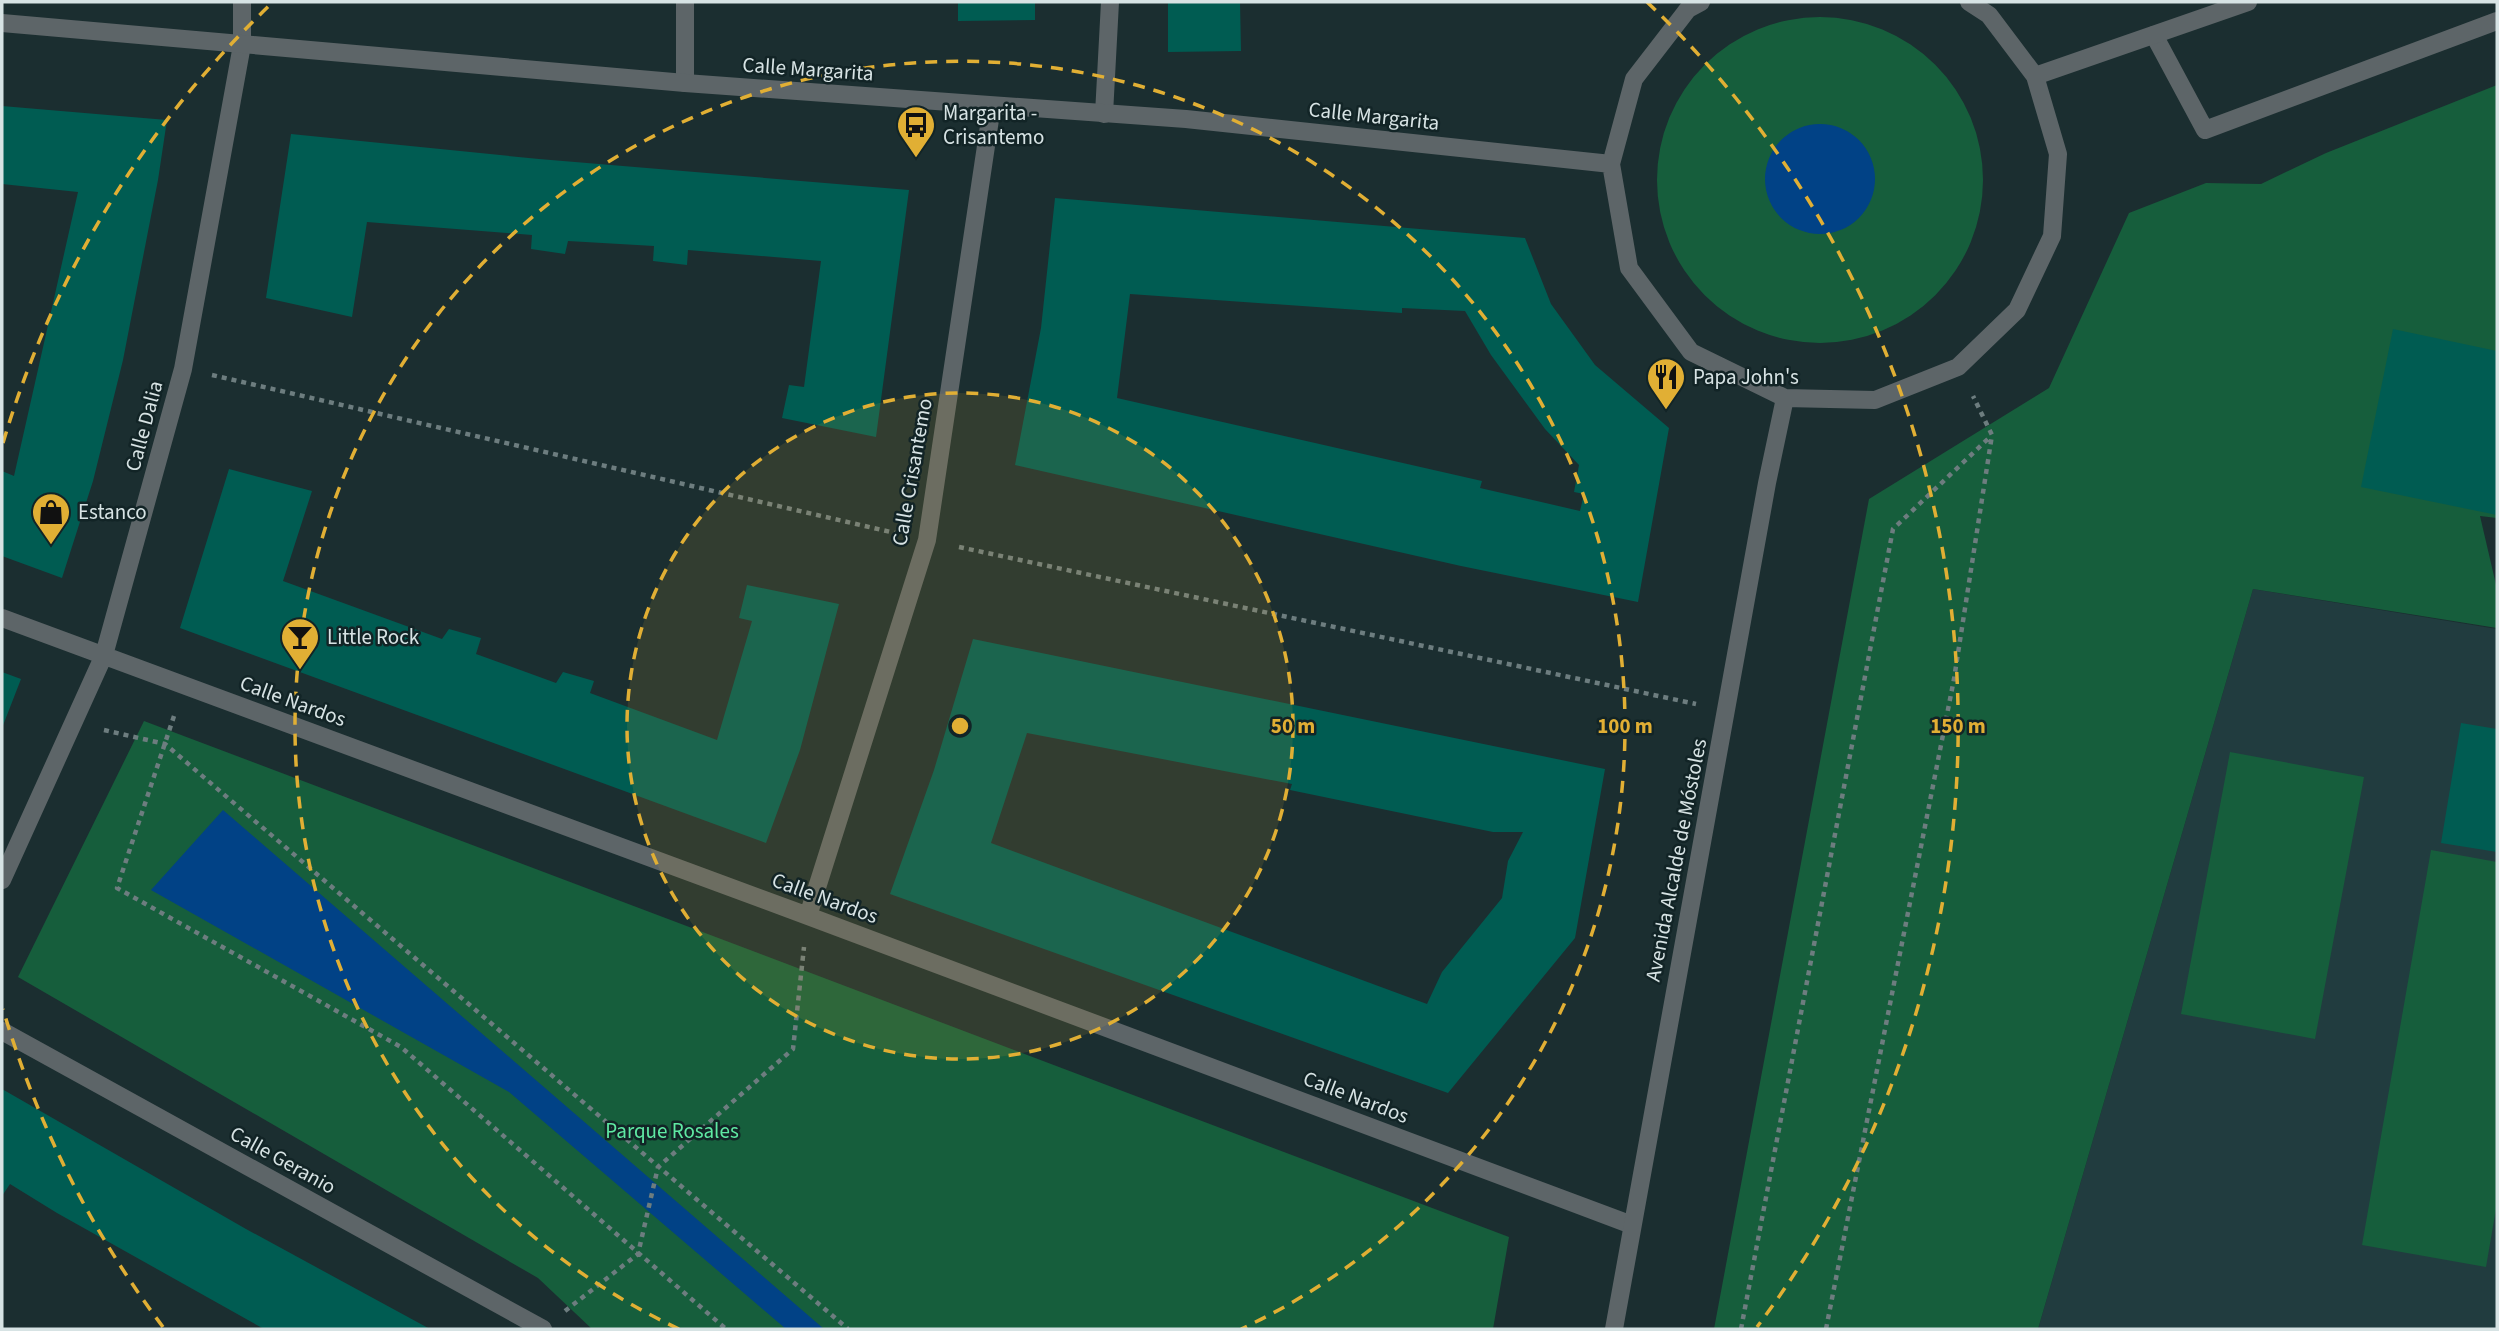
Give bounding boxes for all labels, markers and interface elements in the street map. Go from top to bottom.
street label: Calle Margarita [741,49,875,89]
street label: Calle Margarita [1307,94,1441,138]
place label: Margarita - Crisantemo [943,98,1044,152]
bus stop icon: Margarita - Crisantemo [895,104,937,159]
restaurant icon: Papa John's [1645,356,1687,411]
place label: Papa John's [1693,362,1799,392]
street label: Calle Dalia [118,377,170,475]
street label: Calle Crisantemo [884,396,940,548]
shop icon: Estanco [30,491,72,546]
place label: Estanco [78,497,147,527]
bar icon: Little Rock [279,616,321,671]
place label: Little Rock [327,622,420,652]
street label: Calle Nardos [236,668,350,734]
text: 50 m [1271,711,1315,741]
text: 100 m [1597,711,1653,741]
text: 150 m [1930,711,1986,741]
centre of rings [948,714,972,738]
street label: Avenida Alcalde de Móstoles [1638,736,1714,984]
street label: Calle Nardos [768,865,882,931]
street label: Calle Nardos [1299,1063,1413,1131]
park label: Parque Rosales [605,1116,739,1146]
street label: Calle Geranio [225,1119,341,1201]

